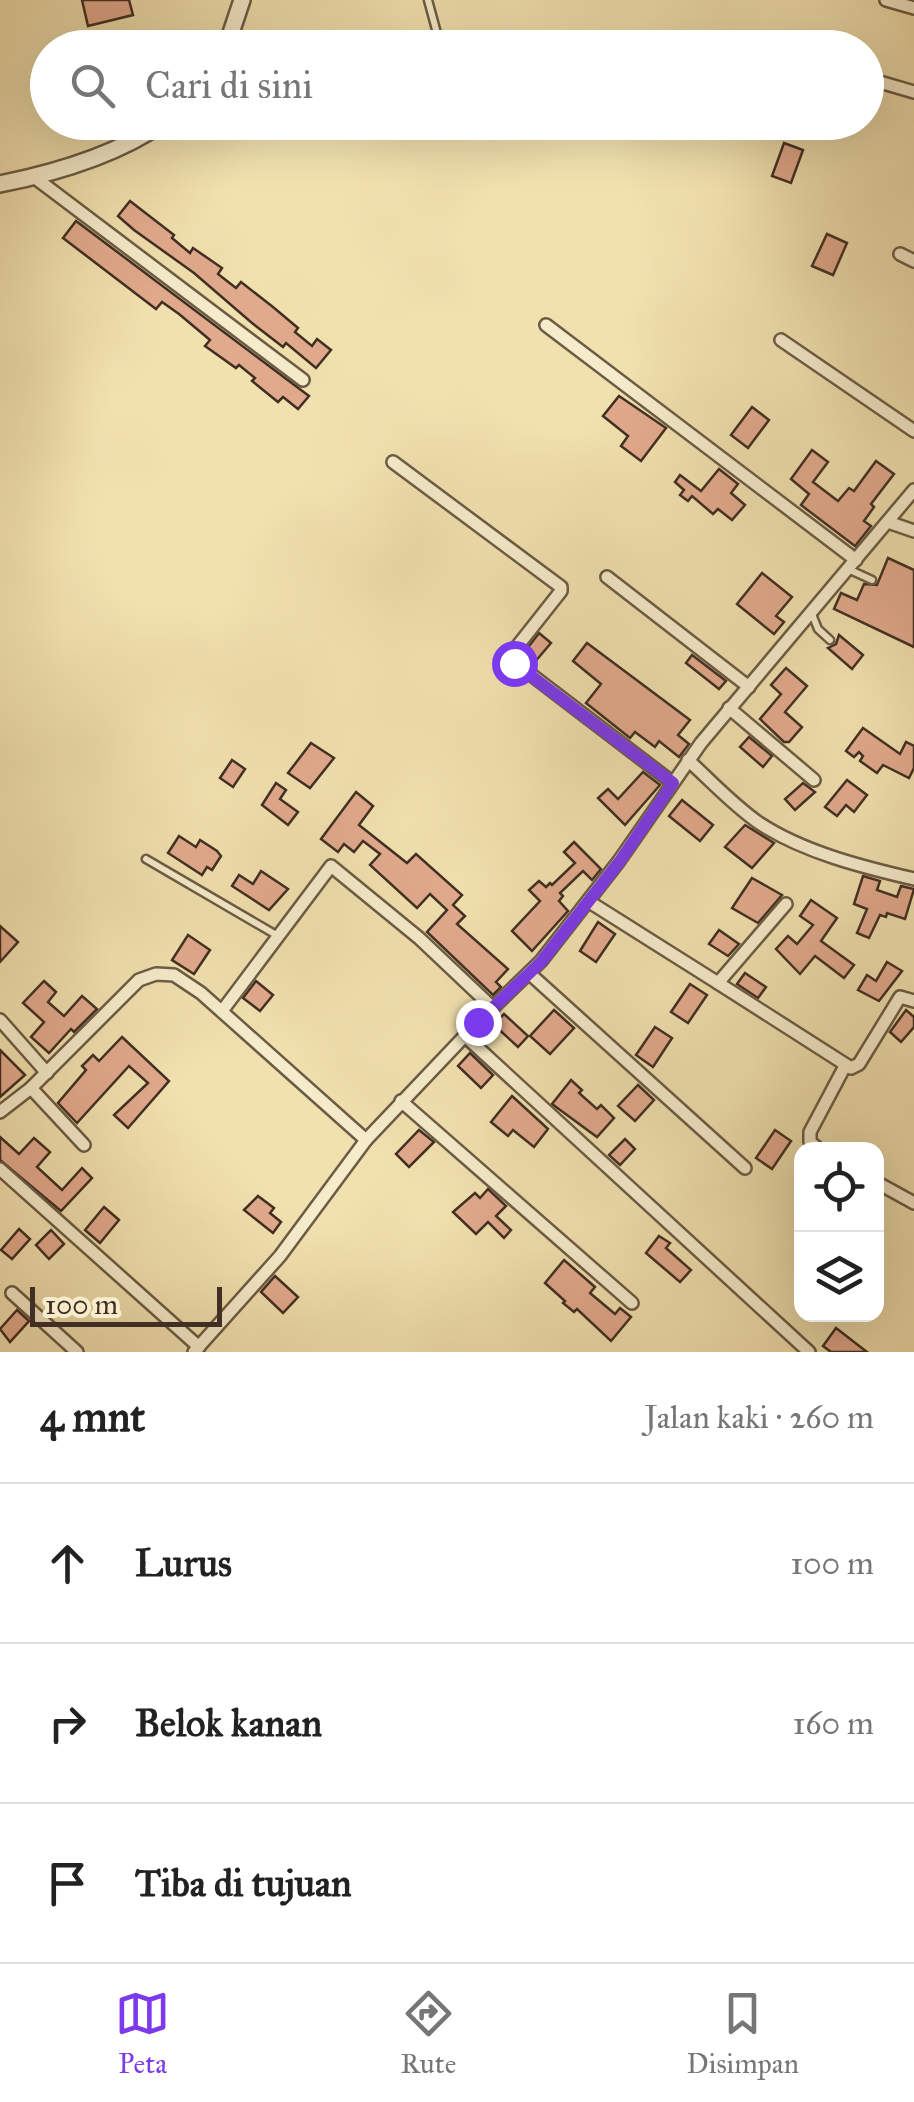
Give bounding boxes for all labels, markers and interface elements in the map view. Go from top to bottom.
search box [30,30,884,140]
icon: search [65,58,120,113]
text: Cari di sini [145,62,313,108]
route start [492,641,538,687]
route end [456,1000,502,1046]
map controls [794,1142,884,1322]
button: locate [794,1142,884,1232]
button: layers [794,1232,884,1322]
scale bar [30,1282,222,1326]
text: 100 m [45,1287,118,1322]
text: 4 mnt [40,1391,145,1443]
text: Jalan kaki · 260 m [645,1398,874,1437]
icon: ahead [40,1536,95,1591]
text: Lurus [135,1540,232,1586]
text: 100 m [790,1544,874,1583]
icon: right [40,1696,95,1751]
text: Belok kanan [135,1700,322,1746]
text: 160 m [793,1704,874,1743]
icon: arrive [40,1856,95,1911]
text: Tiba di tujuan [135,1860,352,1906]
tab: Peta [115,1986,170,2081]
tab: Rute [400,1986,456,2081]
tab: Disimpan [687,1986,799,2081]

